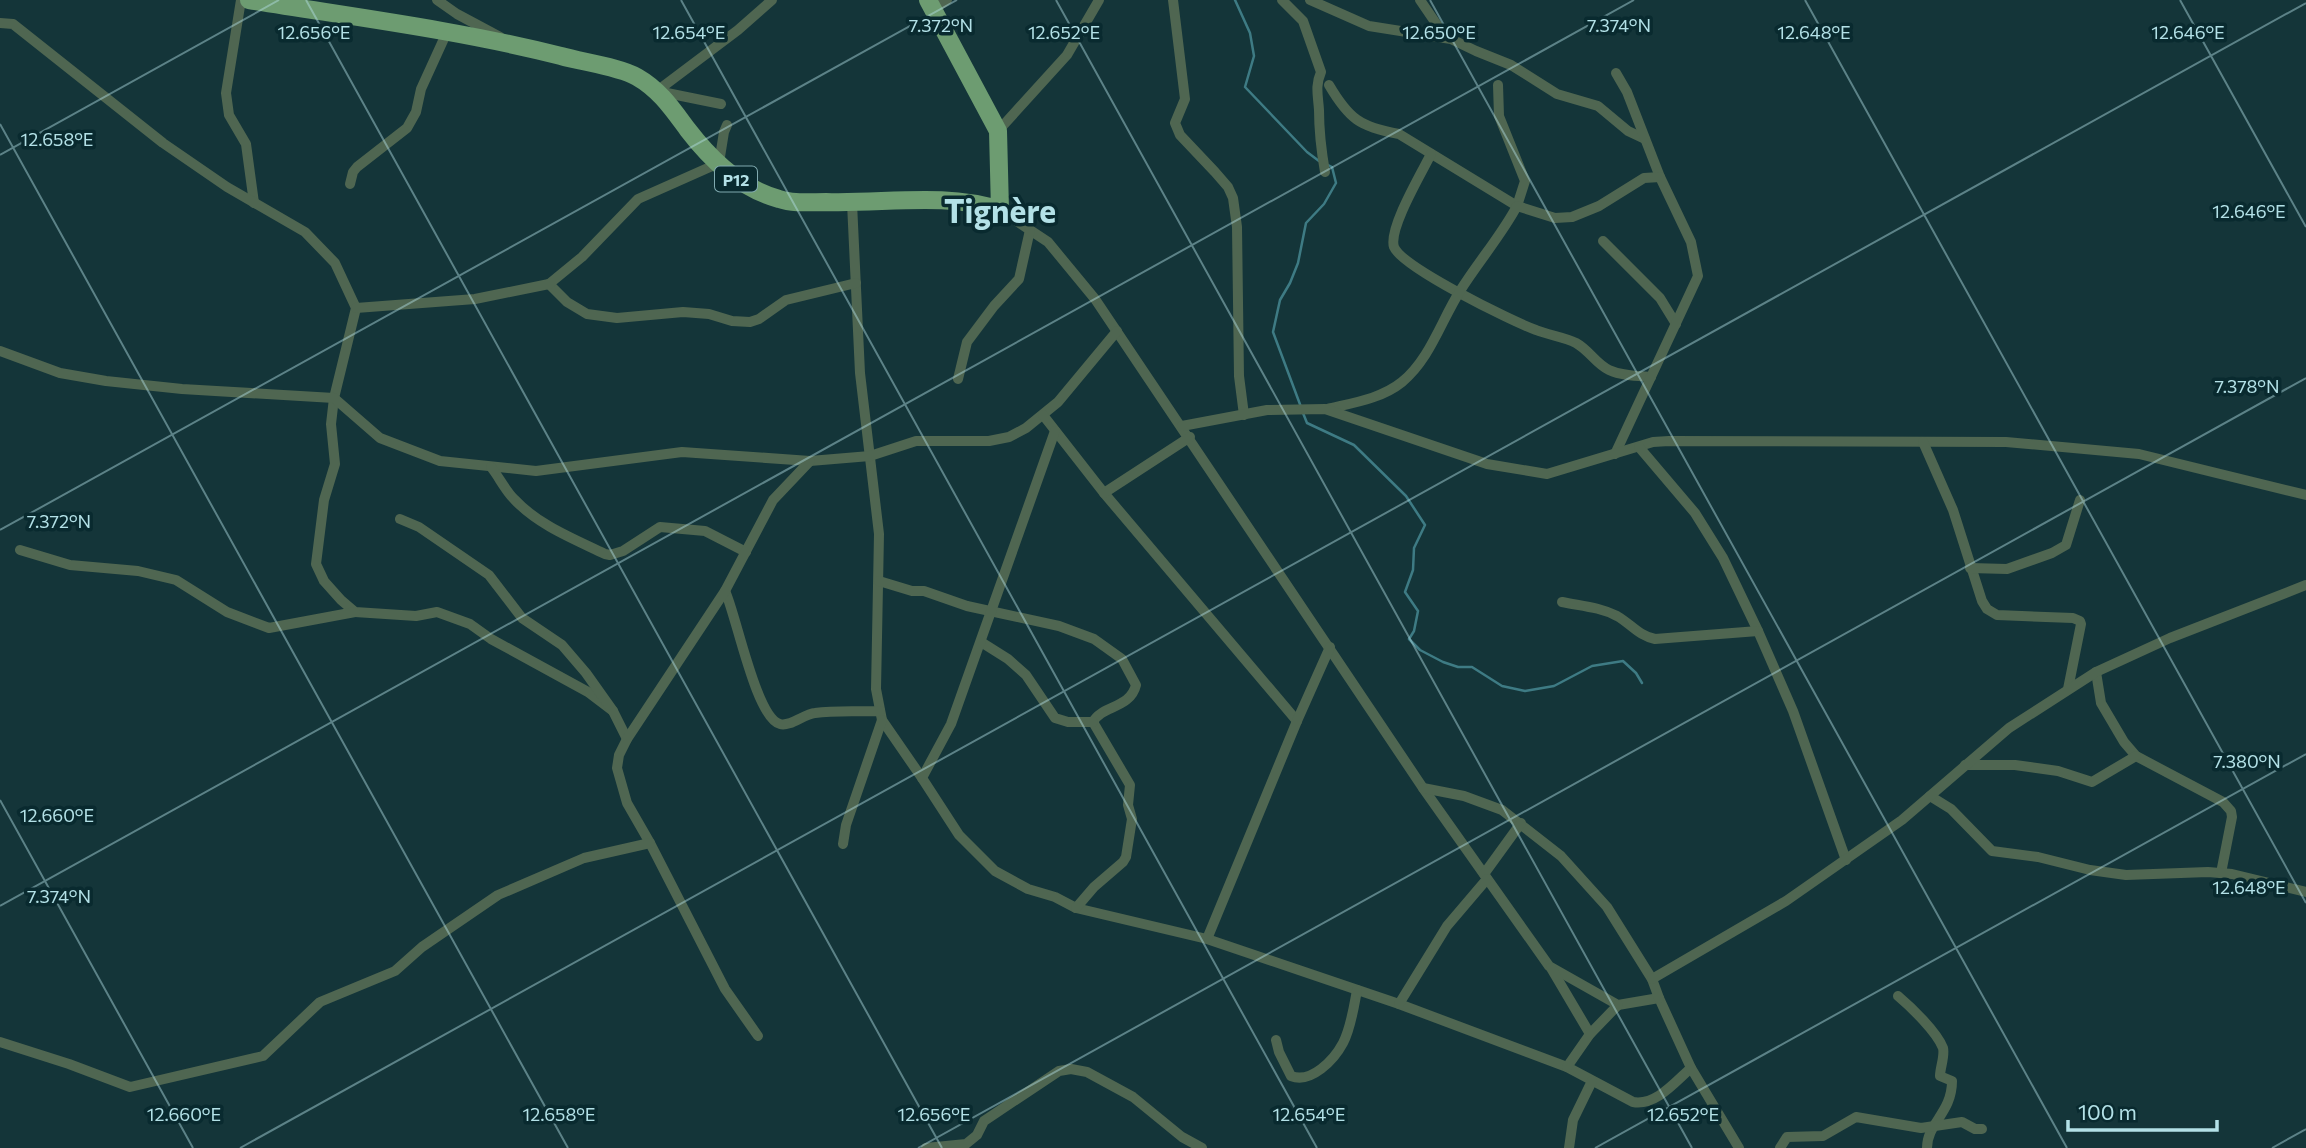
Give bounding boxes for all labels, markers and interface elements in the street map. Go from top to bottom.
text: 7.372°N [909,14,973,36]
text: 7.374°N [1587,14,1651,36]
text: 12.656°E [278,21,350,43]
text: 12.654°E [653,21,725,43]
text: 12.652°E [1028,21,1100,43]
text: 12.650°E [1402,21,1476,43]
text: 12.648°E [1777,21,1851,43]
text: 12.646°E [2151,21,2225,43]
text: 12.658°E [21,128,93,150]
road number: P12 [715,167,757,192]
district label: Tignère [944,190,1056,230]
text: 12.646°E [2212,200,2286,222]
text: 7.378°N [2214,375,2280,397]
text: 7.372°N [27,510,91,532]
text: 7.380°N [2213,750,2281,772]
text: 12.660°E [20,804,94,826]
text: 12.648°E [2212,876,2286,898]
text: 7.374°N [27,885,91,907]
scale bar [2068,1088,2217,1132]
text: 100 m [2078,1099,2137,1124]
text: 12.660°E [147,1103,221,1125]
text: 12.658°E [523,1103,595,1125]
text: 12.656°E [898,1103,970,1125]
text: 12.654°E [1273,1103,1345,1125]
text: 12.652°E [1647,1103,1719,1125]

